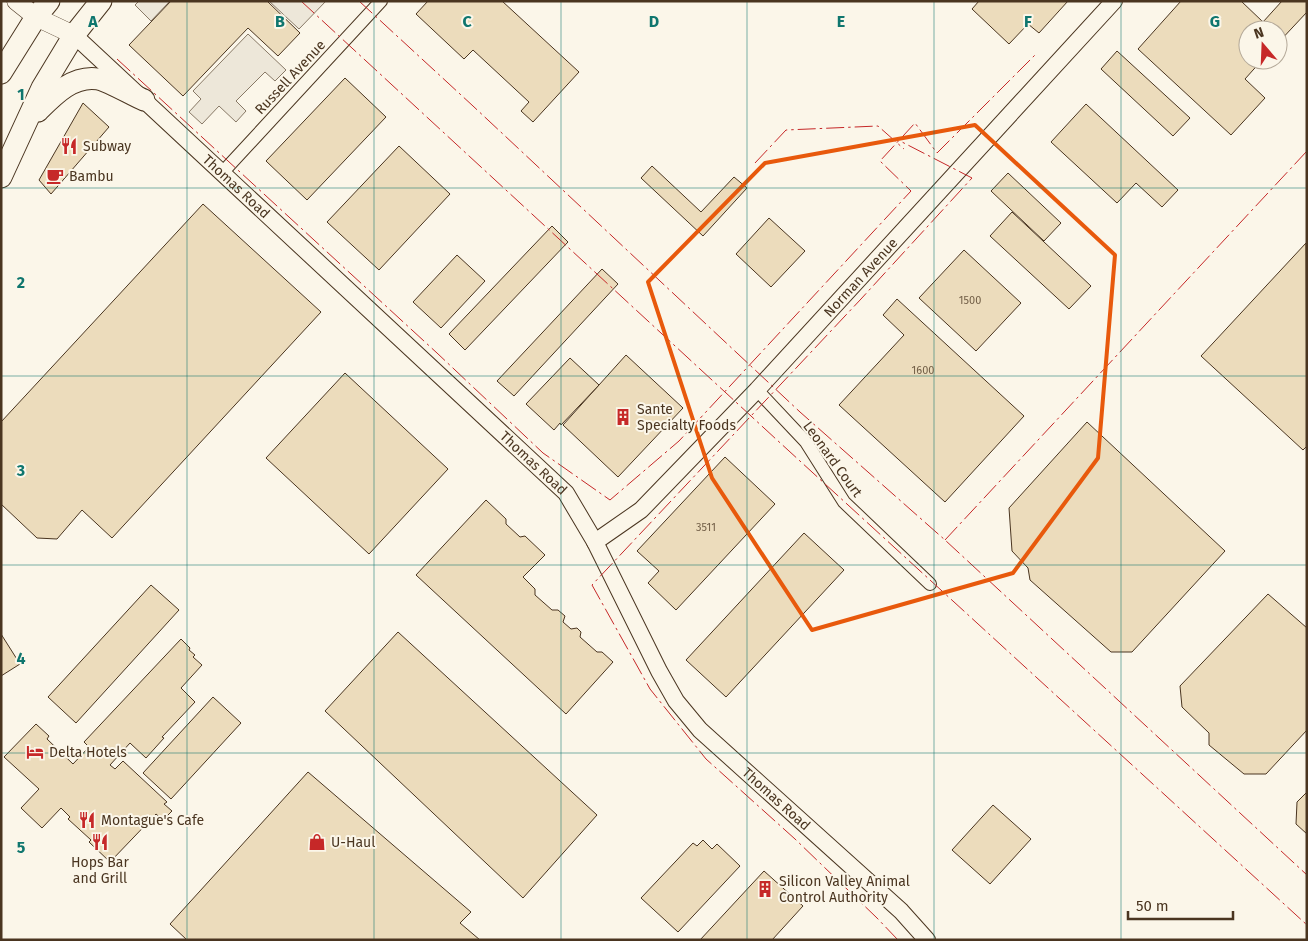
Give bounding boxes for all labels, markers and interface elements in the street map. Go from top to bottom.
text: A [87,12,98,31]
text: B [275,12,285,31]
text: C [462,12,472,31]
text: D [649,12,659,31]
text: E [837,12,845,31]
text: F [1024,12,1032,31]
text: G [1210,12,1220,31]
north arrow [1238,20,1288,70]
text: N [1252,24,1266,43]
street label: Russell Avenue [252,37,329,118]
text: 1 [17,85,25,104]
restaurant icon: Subway [59,136,79,156]
place label: Subway [83,138,131,155]
street label: Thomas Road [199,151,273,222]
cafe icon: Bambu [45,166,65,186]
place label: Bambu [69,168,114,185]
street label: Norman Avenue [820,235,901,321]
text: 2 [17,273,25,292]
house number: 1500 [959,294,981,307]
house number: 1600 [912,364,934,377]
place label: Sante Specialty Foods [637,401,736,434]
building icon: Sante Specialty Foods [613,407,633,427]
street label: Leonard Court [799,418,866,501]
street label: Thomas Road [496,428,570,499]
text: 3 [16,461,25,480]
house number: 3511 [696,521,716,534]
text: 4 [16,649,26,668]
hotel icon: Delta Hotels [25,742,45,762]
place label: Delta Hotels [49,744,127,761]
street label: Thomas Road [738,764,814,834]
restaurant icon: Montague's Cafe [77,810,97,830]
place label: Montague's Cafe [101,812,204,829]
restaurant icon: Hops Bar and Grill [90,832,110,852]
shop icon: U-Haul [307,832,327,852]
place label: U-Haul [331,834,375,851]
text: 5 [17,838,26,857]
place label: Hops Bar and Grill [71,854,129,887]
place label: Silicon Valley Animal Control Authority [779,873,910,906]
building icon: Silicon Valley Animal Control Authority [755,879,775,899]
scale bar [1128,888,1233,920]
text: 50 m [1136,897,1169,915]

